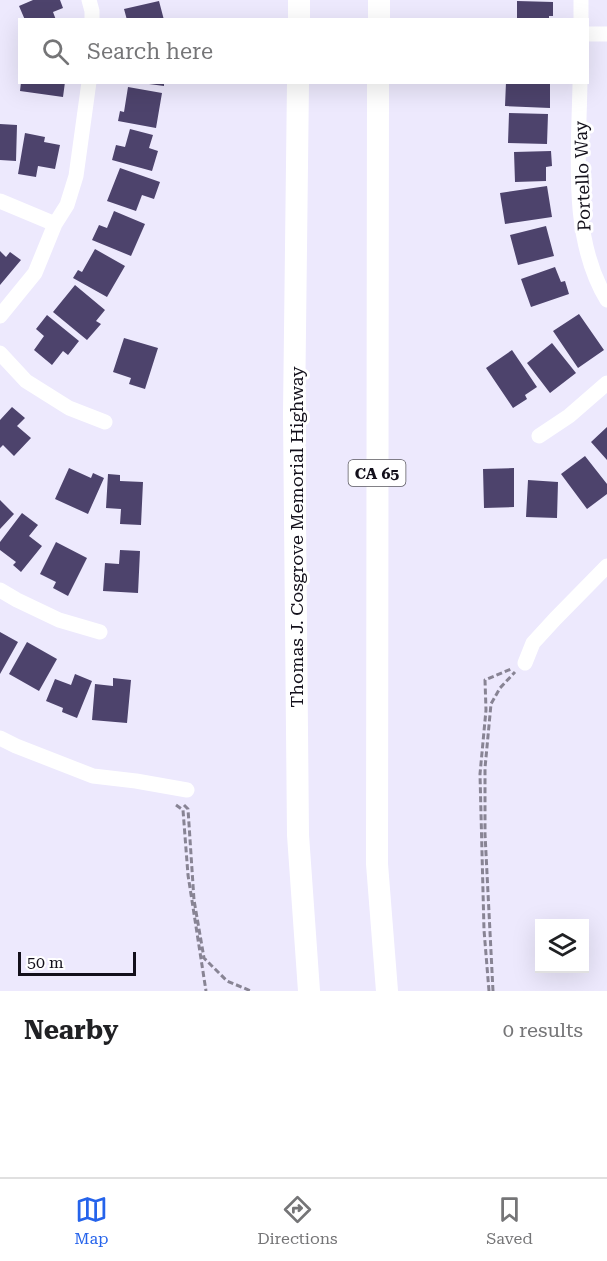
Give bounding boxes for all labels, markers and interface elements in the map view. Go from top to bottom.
search box [18,18,589,84]
icon: search [39,35,72,68]
text: Search here [87,39,213,64]
street label: Portello Way [570,120,594,231]
street label: Thomas J. Cosgrove Memorial Highway [286,366,307,708]
road number: CA 65 [348,460,406,486]
map controls [535,919,589,973]
button: layers [535,919,589,973]
scale bar [18,949,136,976]
text: 50 m [27,953,64,972]
text: Nearby [24,1015,118,1045]
text: 0 results [503,1018,583,1042]
tab: Map [74,1193,109,1248]
tab: Directions [257,1193,338,1248]
tab: Saved [486,1193,533,1248]

